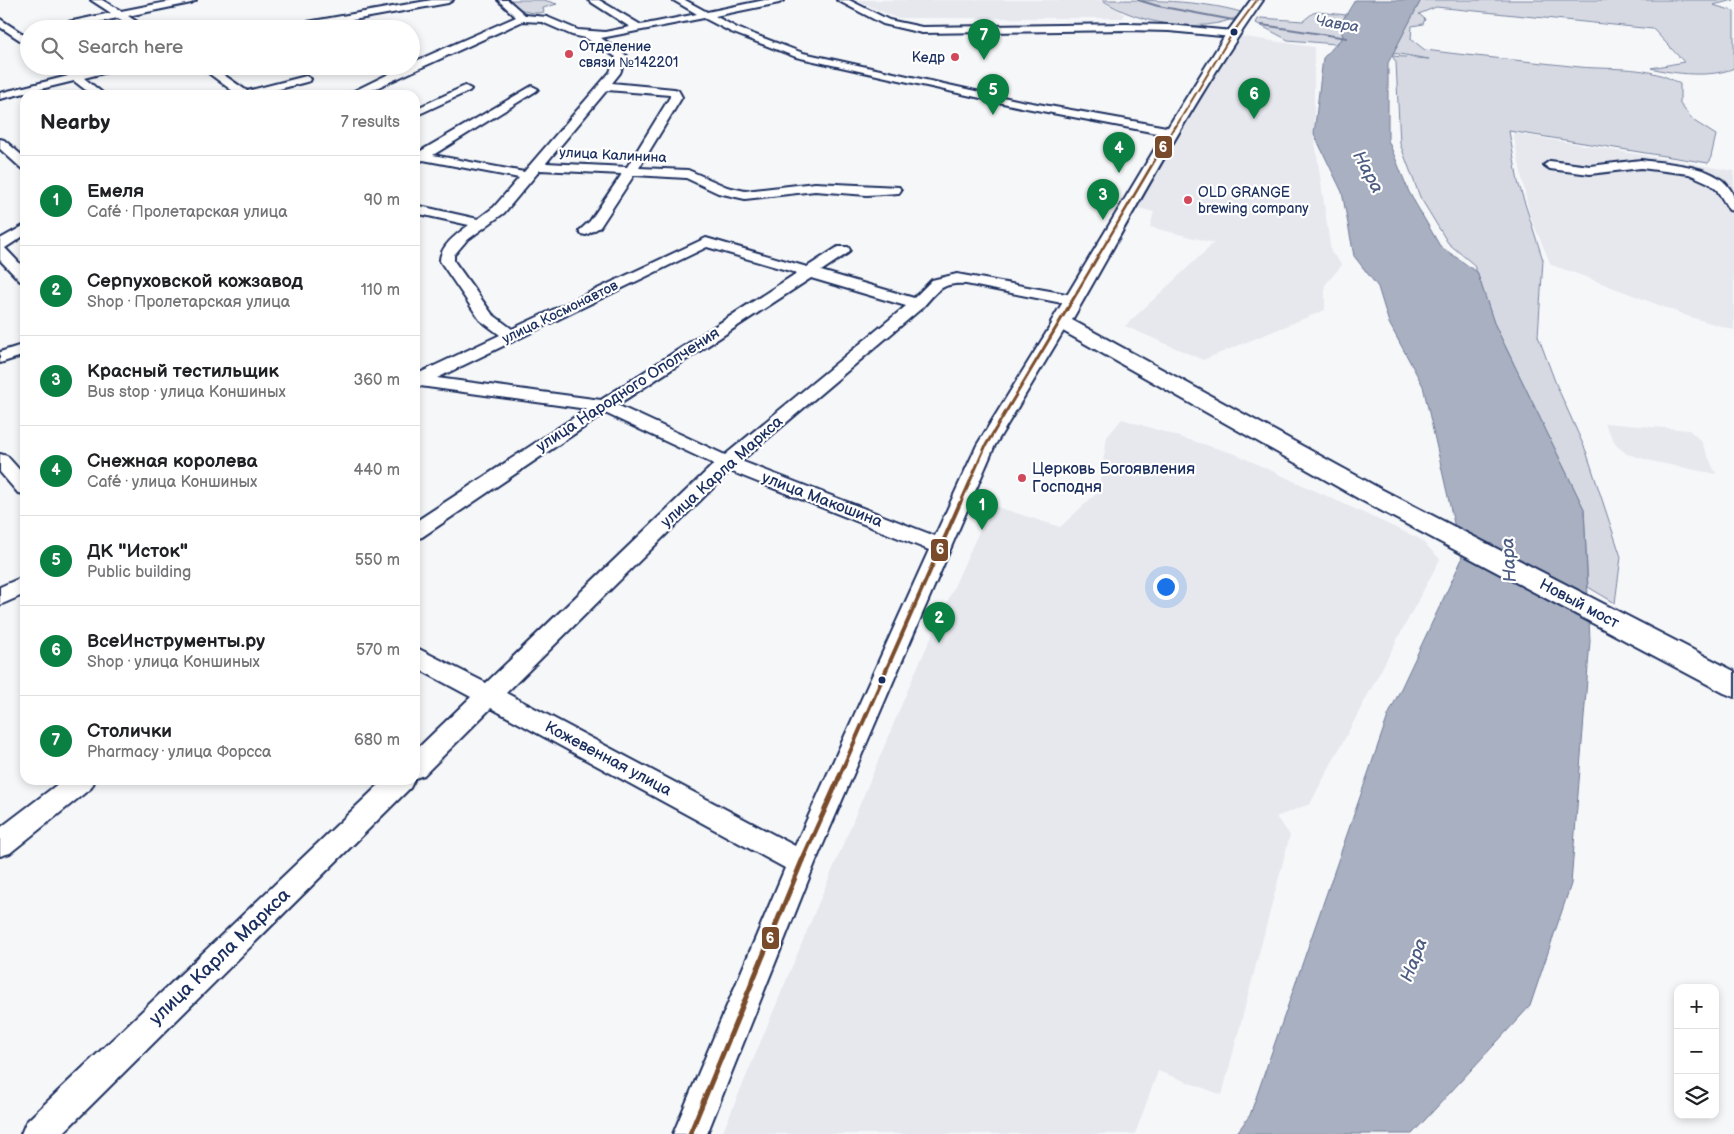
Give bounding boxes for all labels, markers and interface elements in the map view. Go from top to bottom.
water label: Чавра [1314,11,1360,37]
pin: 7 [968,19,1000,60]
search box [20,20,420,75]
unlabelled marker [1229,27,1239,37]
icon: search [38,34,66,62]
text: Search here [78,36,183,59]
place label: Отделение связи №142201 [579,38,678,71]
marker: Отделение связи №142201 [563,48,575,60]
place label: Кедр [912,49,945,66]
marker: Кедр [949,51,961,63]
pin: 5 [977,74,1009,115]
pin: 6 [1238,78,1270,119]
text: Nearby [40,110,110,135]
text: 7 results [341,113,400,132]
pin: 4 [1103,132,1135,173]
line badge: 6 [1154,135,1173,159]
text: 6 [1159,139,1167,156]
street label: улица Калинина [559,144,668,166]
water label: Нара [1348,147,1388,197]
pin: 3 [1087,179,1119,220]
text: Емеля [87,180,144,203]
place label: OLD GRANGE brewing company [1198,184,1309,217]
text: 1 [53,191,59,210]
text: 90 m [364,191,400,210]
marker: OLD GRANGE brewing company [1182,194,1194,206]
text: Café · Пролетарская улица [87,203,288,222]
text: Серпуховской кожзавод [87,270,303,293]
street label: улица Космонавтов [499,276,621,347]
text: 2 [51,281,61,300]
text: 110 m [361,281,400,300]
text: Shop · Пролетарская улица [87,293,290,312]
street label: улица Народного Ополчения [533,324,723,456]
text: Красный тестильщик [87,360,279,383]
text: 3 [51,371,61,390]
text: 360 m [353,371,400,390]
text: Bus stop · улица Коншиных [87,383,286,402]
street label: улица Карла Маркса [657,412,787,532]
text: Снежная королева [87,450,258,473]
place label: Церковь Богоявления Господня [1032,460,1195,497]
text: 4 [51,461,61,480]
text: 440 m [354,461,400,480]
street label: улица Макошина [759,468,886,532]
marker: Церковь Богоявления Господня [1016,472,1028,484]
text: Café · улица Коншиных [87,473,257,492]
pin: 1 [966,489,998,530]
water label: Нара [1497,537,1521,583]
line badge: 6 [930,538,949,562]
text: ДК "Исток" [87,540,188,563]
text: 6 [936,541,944,558]
text: 5 [51,551,61,570]
text: 550 m [355,551,400,570]
text: Public building [87,563,191,582]
your location [1153,574,1179,600]
street label: Новый мост [1536,575,1623,633]
pin: 2 [923,602,955,643]
text: ВсеИнструменты.ру [87,630,265,653]
text: 6 [51,641,61,660]
text: 570 m [356,641,400,660]
text: Shop · улица Коншиных [87,653,260,672]
unlabelled marker [877,675,887,685]
street label: Кожевенная улица [541,718,675,801]
text: Столички [87,720,172,743]
text: 7 [52,731,60,750]
text: 680 m [354,731,400,750]
text: Pharmacy · улица Форсса [87,743,272,762]
street label: улица Карла Маркса [145,884,295,1030]
line badge: 6 [761,926,780,950]
text: 6 [766,930,774,947]
water label: Нара [1396,935,1432,985]
map controls [1674,984,1719,1119]
button: + [1674,984,1719,1029]
button: − [1674,1029,1719,1074]
button: layers [1674,1074,1719,1119]

